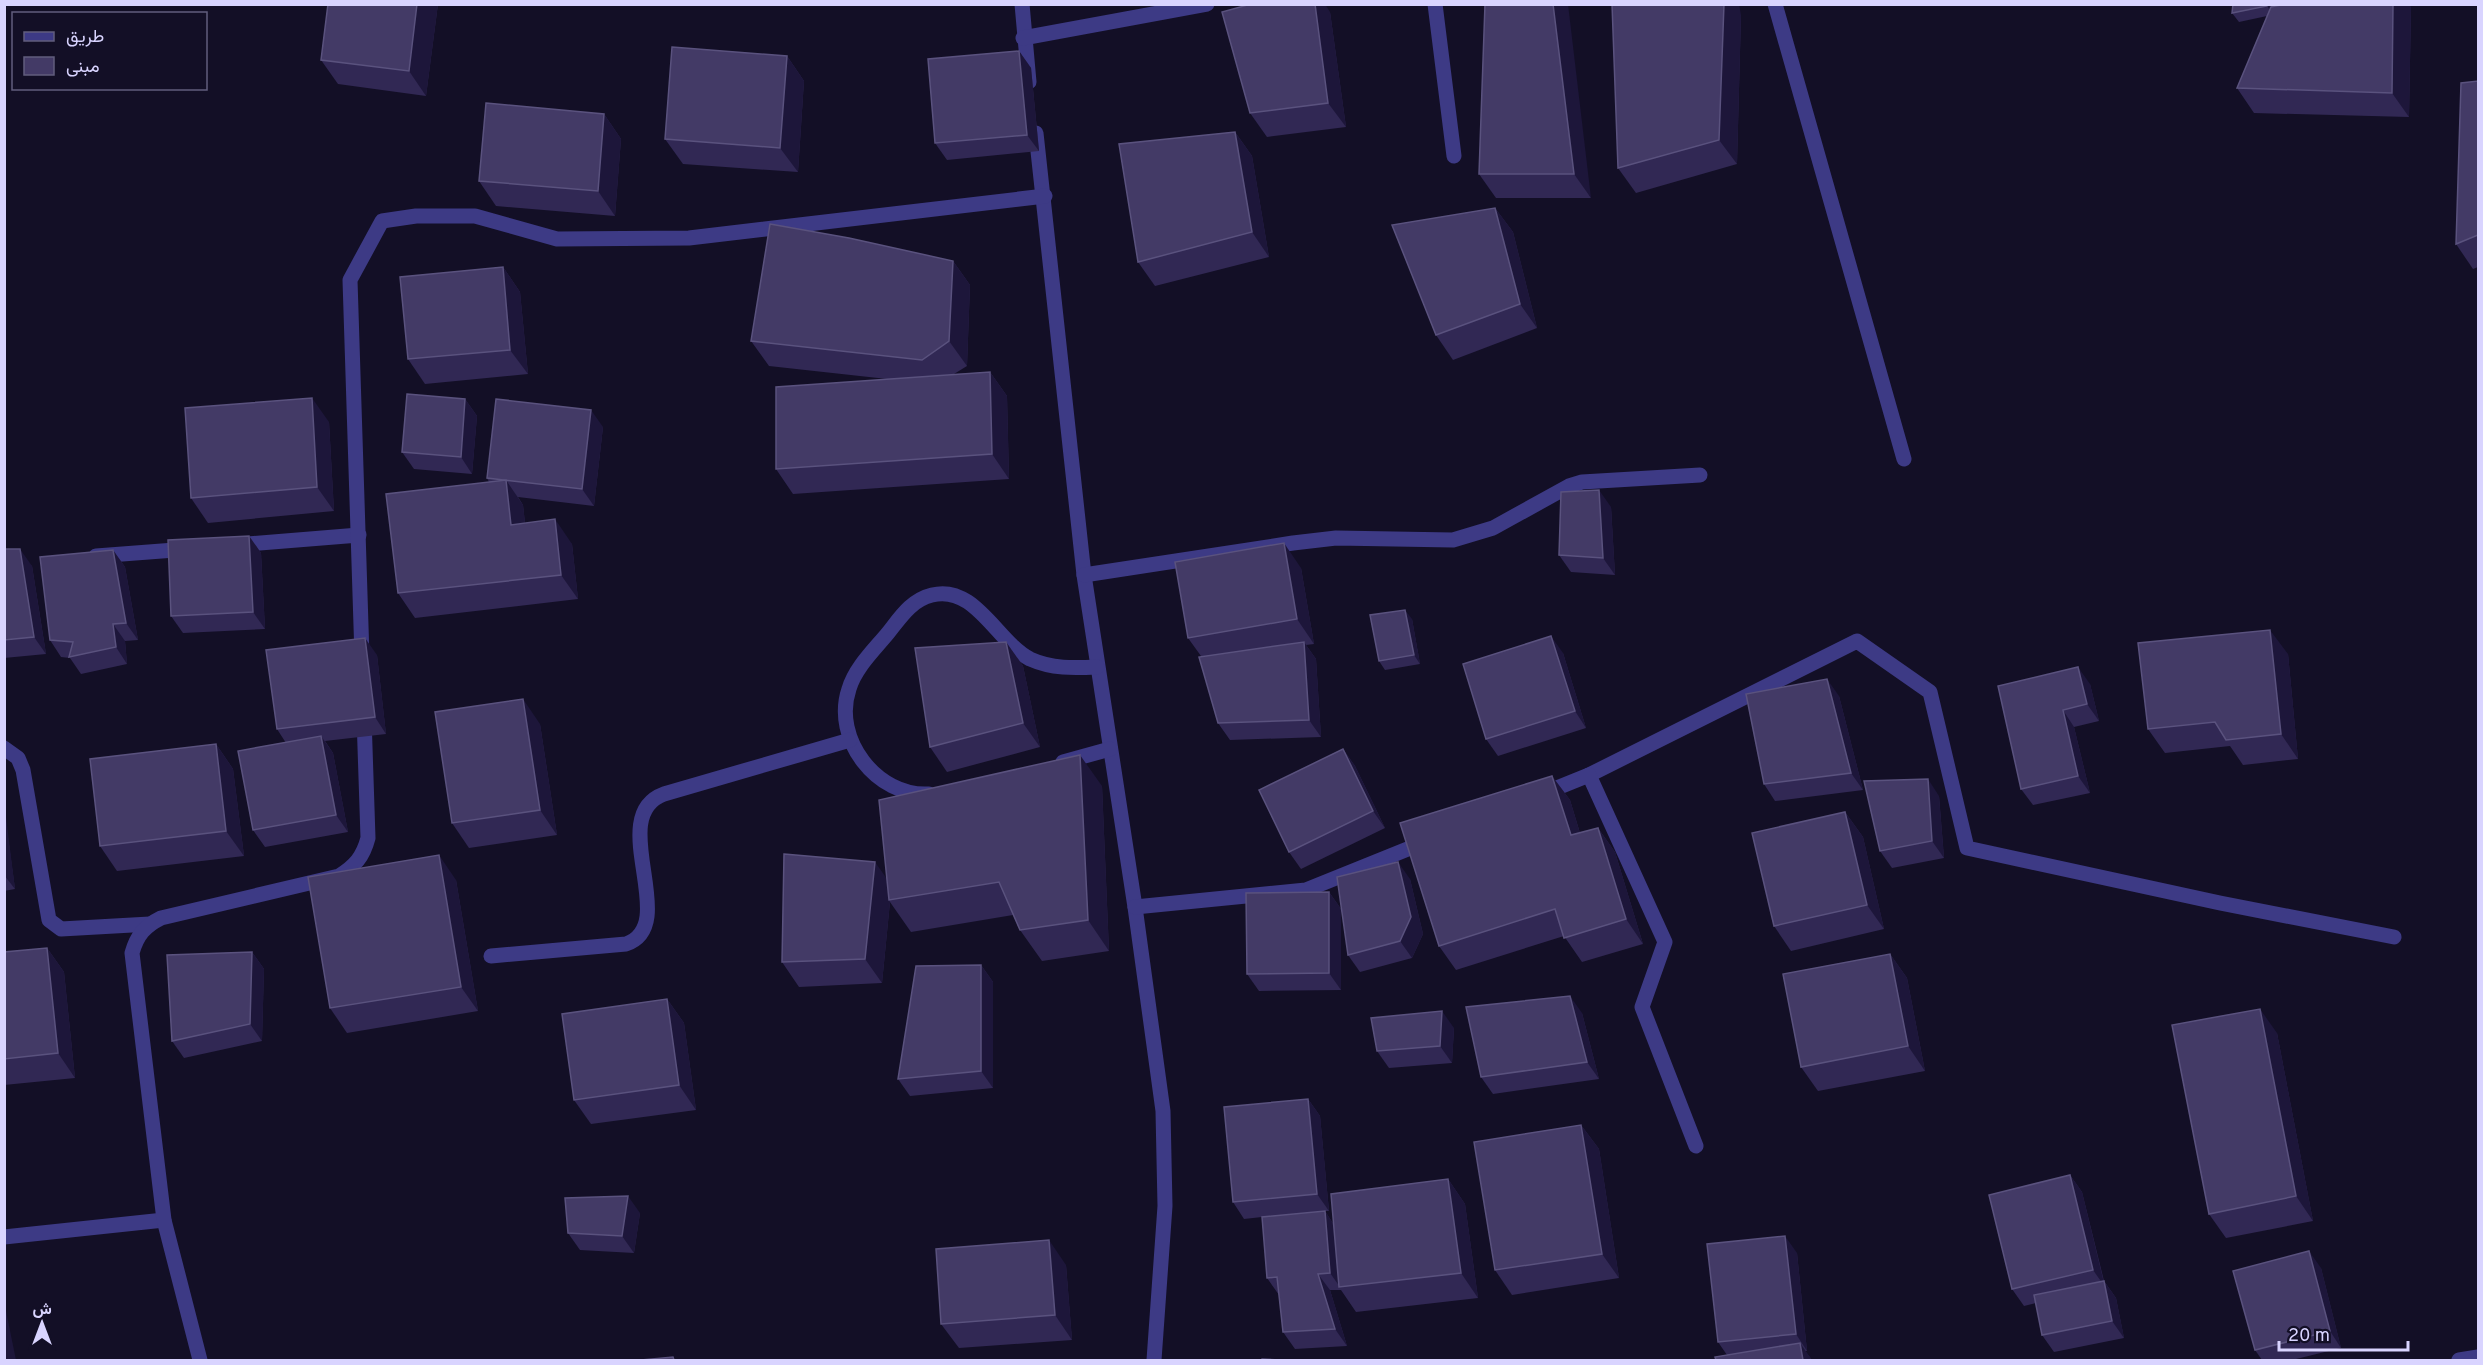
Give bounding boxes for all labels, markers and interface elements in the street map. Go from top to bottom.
legend [12,12,207,90]
text: طريق [66,26,104,49]
text: مبنى [66,56,100,79]
north arrow [12,1293,72,1353]
text: ش [32,1300,52,1320]
scale bar [2279,1314,2408,1352]
text: 20 m [2288,1325,2330,1348]

